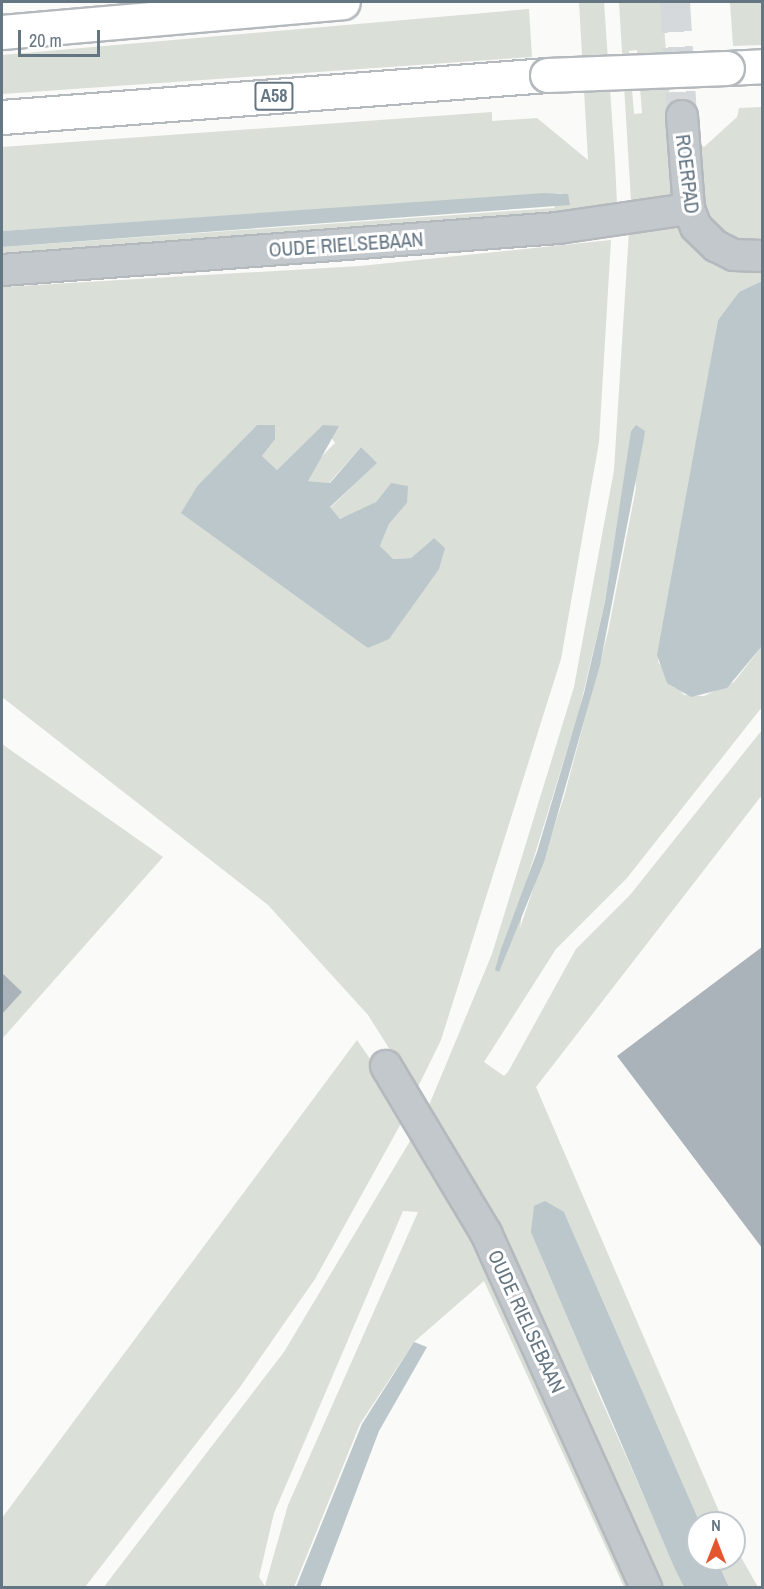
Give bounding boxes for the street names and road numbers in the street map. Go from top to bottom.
road number: A58 [253,81,295,111]
street label: ROERPAD [671,133,705,215]
street label: OUDE RIELSEBAAN [268,227,424,261]
street label: OUDE RIELSEBAAN [483,1246,571,1396]

